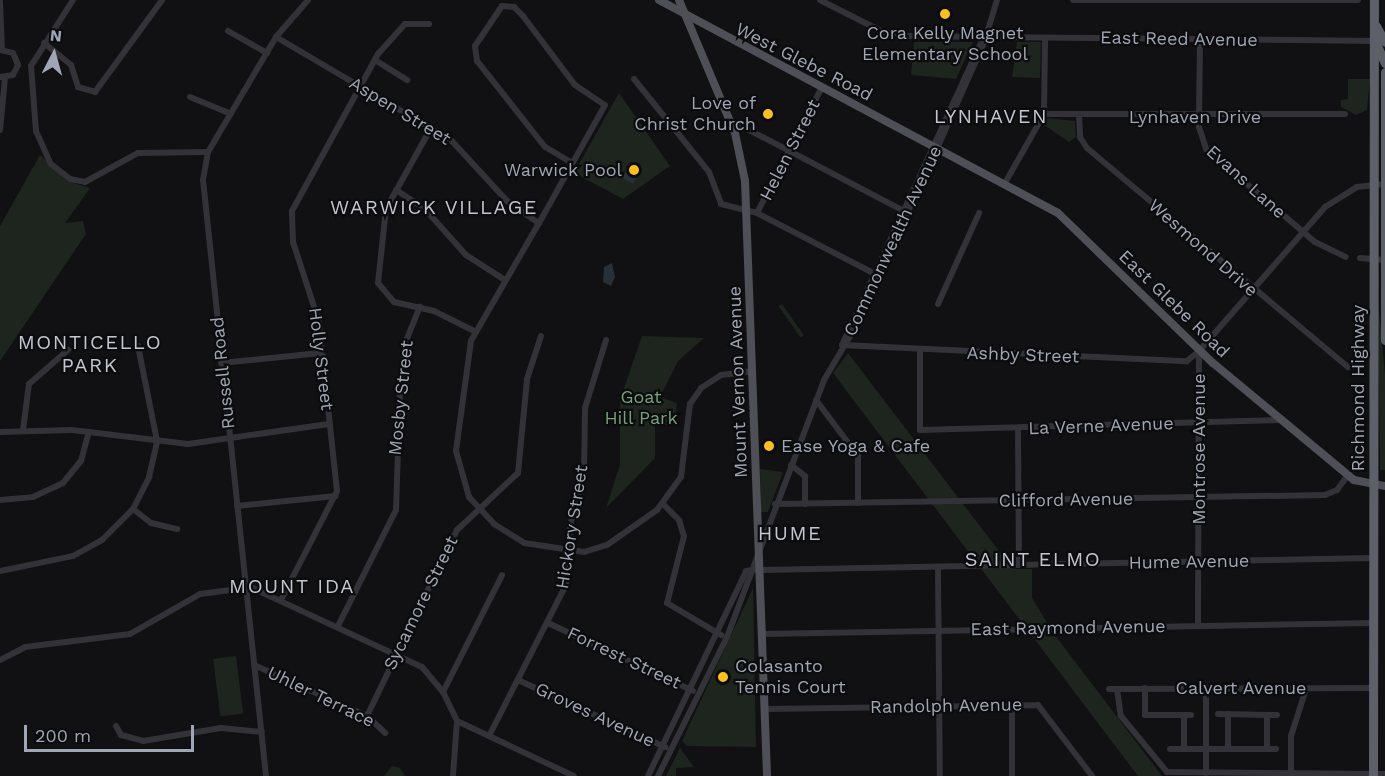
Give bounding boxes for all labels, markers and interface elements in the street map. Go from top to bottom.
marker: Cora Kelly Magnet Elementary School [938,7,952,21]
street label: West Glebe Road [732,18,876,106]
place label: Cora Kelly Magnet Elementary School [862,23,1028,66]
north arrow [24,24,84,84]
text: N [49,26,63,46]
street label: East Reed Avenue [1100,27,1258,51]
street label: Aspen Street [345,72,455,150]
place label: Love of Christ Church [634,93,756,136]
street label: Helen Street [755,96,825,204]
district label: LYNHAVEN [934,104,1048,128]
street label: Lynhaven Drive [1129,106,1261,128]
marker: Love of Christ Church [761,107,775,121]
street label: Evans Lane [1202,141,1290,223]
street label: Commonwealth Avenue [839,142,947,340]
place label: Warwick Pool [504,159,622,181]
marker: Warwick Pool [627,163,641,177]
district label: WARWICK VILLAGE [330,195,538,219]
street label: Wesmond Drive [1144,195,1262,301]
street label: East Glebe Road [1114,246,1234,362]
street label: Mount Vernon Avenue [724,285,752,479]
street label: Richmond Highway [1347,305,1369,471]
street label: Holly Street [304,306,338,412]
street label: Russell Road [206,316,240,430]
district label: MONTICELLO PARK [18,331,162,378]
street label: Mosby Street [384,339,418,457]
street label: Ashby Street [966,342,1080,368]
street label: Montrose Avenue [1188,373,1210,525]
park label: Goat Hill Park [604,387,678,430]
street label: La Verne Avenue [1027,413,1175,439]
place label: Ease Yoga & Cafe [781,435,931,457]
marker: Ease Yoga & Cafe [762,439,776,453]
street label: Hickory Street [552,463,592,591]
street label: Clifford Avenue [998,488,1134,512]
district label: HUME [758,521,822,545]
street label: Sycamore Street [379,533,463,673]
district label: SAINT ELMO [964,547,1102,571]
street label: Hume Avenue [1128,550,1250,574]
district label: MOUNT IDA [229,574,355,598]
street label: East Raymond Avenue [970,615,1166,641]
street label: Forrest Street [564,622,684,694]
place label: Colasanto Tennis Court [735,656,846,698]
street label: Uhler Terrace [263,662,379,732]
marker: Colasanto Tennis Court [716,670,730,684]
street label: Calvert Avenue [1175,677,1307,699]
street label: Groves Avenue [532,678,658,752]
street label: Randolph Avenue [869,694,1023,718]
scale bar [27,713,196,751]
text: 200 m [35,725,91,746]

